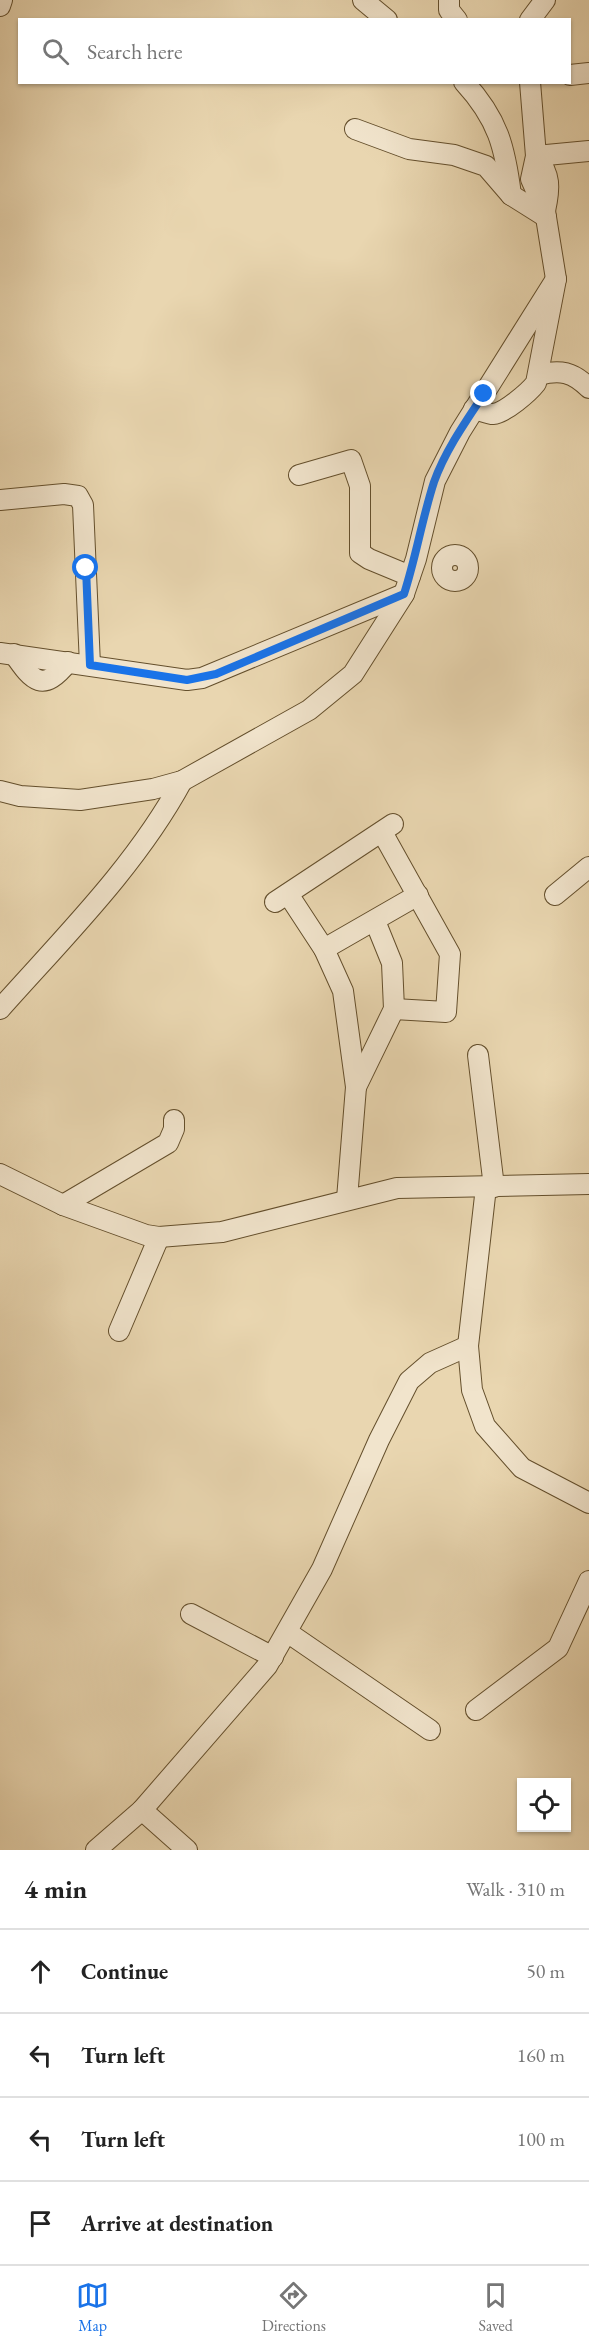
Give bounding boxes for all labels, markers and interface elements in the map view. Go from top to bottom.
search box [18,18,571,84]
icon: search [39,35,72,68]
text: Search here [87,37,182,66]
route end [470,380,496,406]
route start [72,554,98,580]
map controls [517,1778,571,1832]
button: locate [517,1778,571,1832]
text: 4 min [24,1872,87,1906]
text: Walk · 310 m [466,1876,565,1902]
icon: ahead [24,1955,57,1988]
text: Continue [81,1957,168,1986]
text: 50 m [526,1958,565,1984]
icon: left [24,2039,57,2072]
text: Turn left [81,2041,165,2070]
text: 160 m [517,2042,565,2068]
icon: left [24,2123,57,2156]
text: Turn left [81,2125,165,2154]
text: 100 m [517,2126,565,2152]
icon: arrive [24,2207,57,2240]
text: Arrive at destination [81,2209,273,2238]
tab: Map [76,2279,109,2336]
tab: Directions [262,2279,326,2336]
tab: Saved [478,2279,513,2336]

